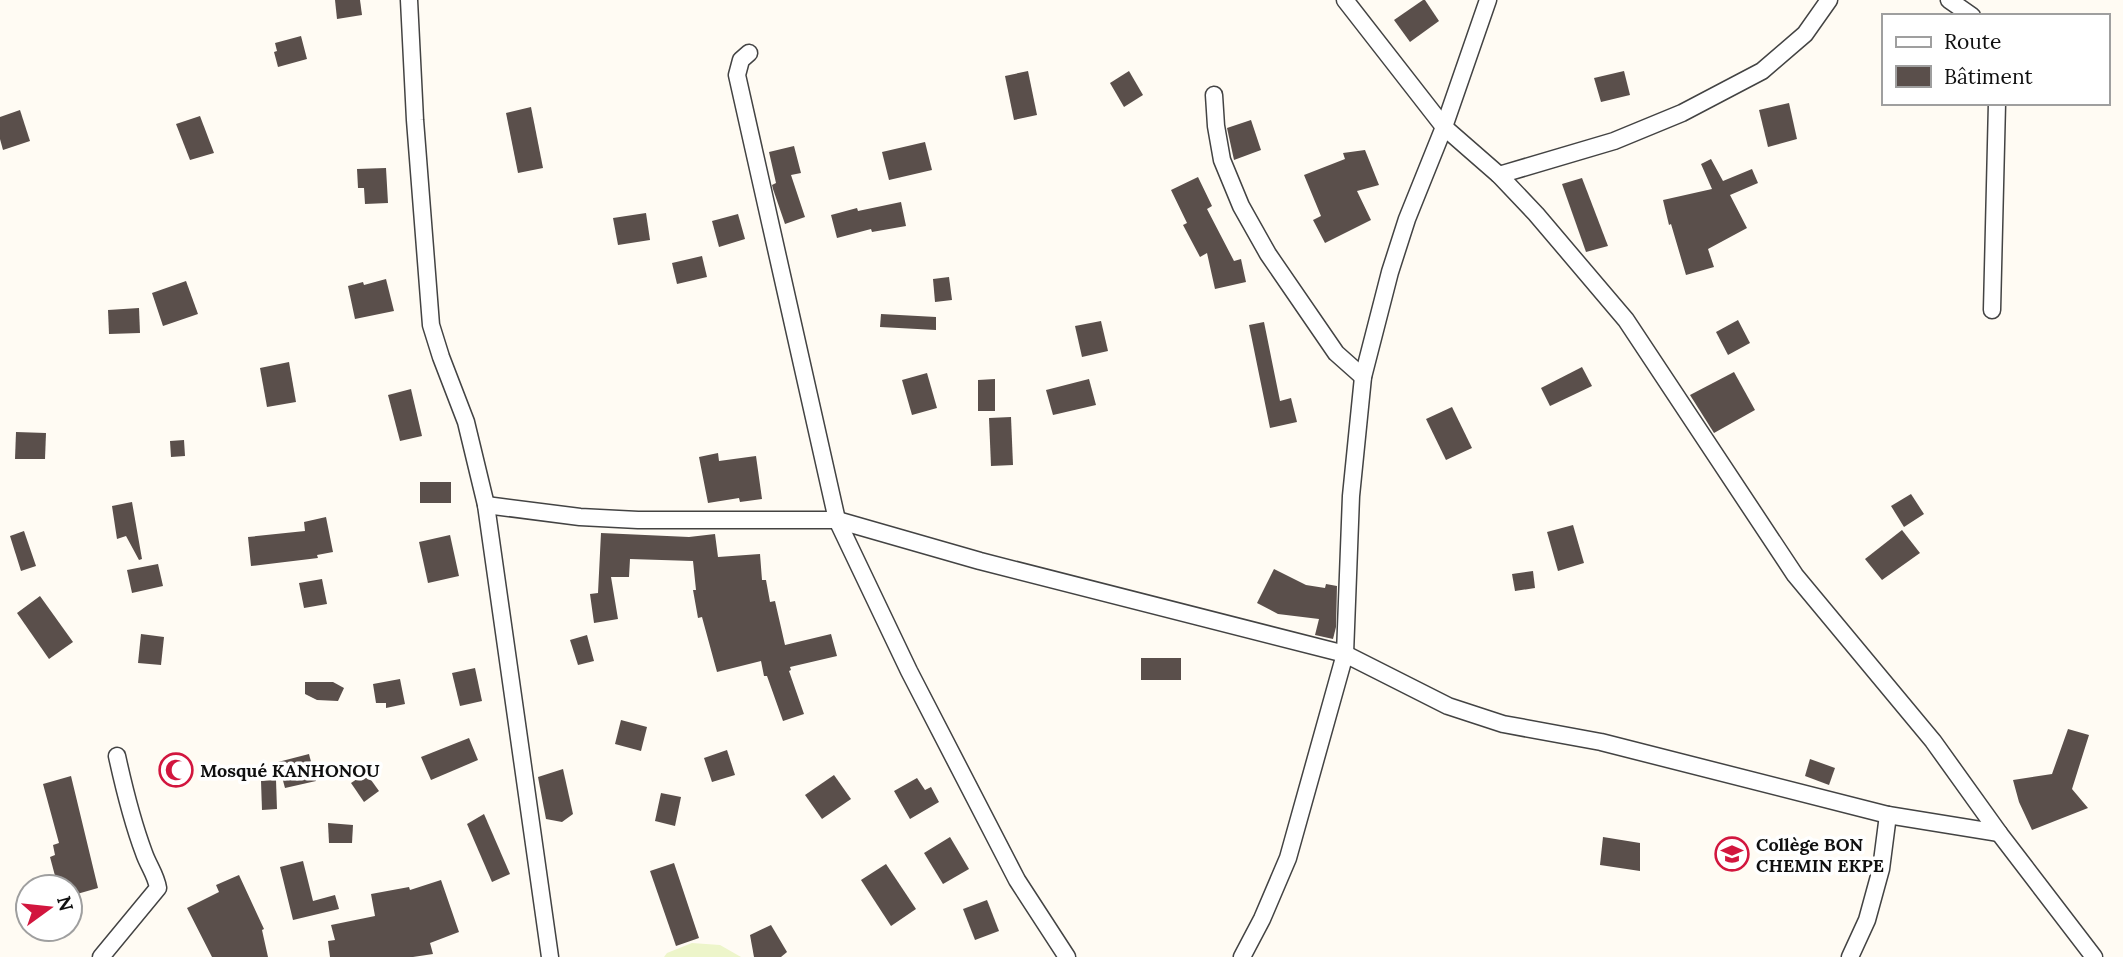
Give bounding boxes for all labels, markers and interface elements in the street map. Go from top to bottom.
legend [1882,14,2109,105]
text: Route [1944,28,2001,55]
text: Bâtiment [1944,63,2033,90]
mosque icon: Mosqué KANHONOU [157,751,195,789]
place label: Mosqué KANHONOU [200,759,380,782]
place label: Collège BON CHEMIN EKPE [1756,833,1884,877]
school or university icon: Collège BON CHEMIN EKPE [1713,835,1751,873]
north arrow [14,873,84,943]
text: N [52,893,79,914]

